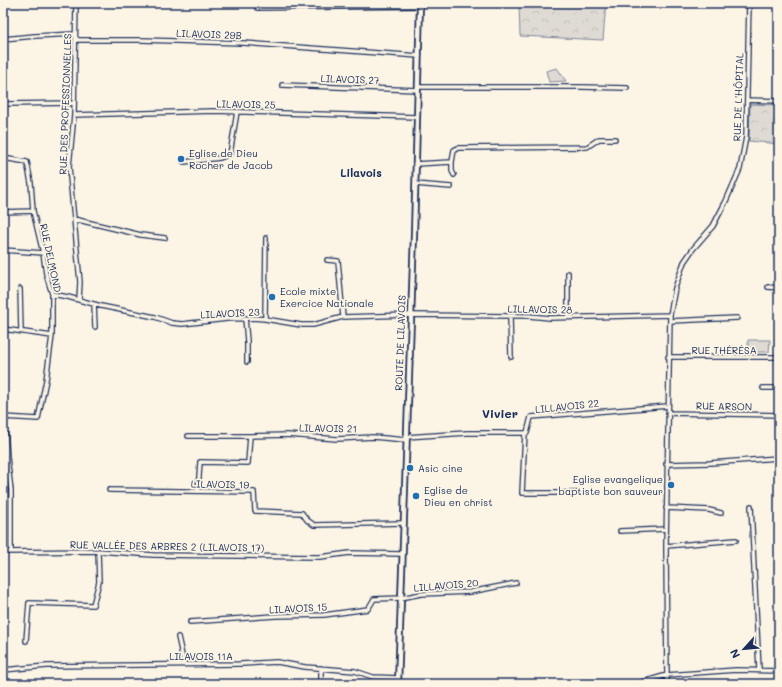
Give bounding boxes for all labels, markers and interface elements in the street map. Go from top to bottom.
street label: LILAVOIS 29B [176,26,242,42]
street label: RUE DES PROFESSIONNELLES [56,33,74,175]
street label: RUE DE L'HÔPITAL [729,52,747,142]
street label: LILAVOIS 27 [320,71,380,87]
street label: LILAVOIS 25 [216,96,276,112]
place label: Eglise de Dieu Rocher de Jacob [189,146,273,172]
marker: Eglise de Dieu Rocher de Jacob [176,154,186,164]
district label: Lilavois [340,165,382,180]
street label: RUE DELMOND [37,222,65,294]
place label: Ecole mixte Exercice Nationale [280,284,374,310]
marker: Ecole mixte Exercice Nationale [267,292,277,302]
street label: ROUTE DE LILAVOIS [391,294,409,391]
street label: LILLAVOIS 28 [507,301,573,317]
street label: LILAVOIS 23 [200,304,260,322]
street label: RUE THÉRÉSA [691,343,757,357]
street label: LILLAVOIS 22 [534,396,600,416]
street label: RUE ARSON [696,399,752,413]
district label: Vivier [482,405,518,421]
street label: LILAVOIS 21 [299,420,357,436]
place label: Asic cine [418,461,463,475]
marker: Asic cine [405,463,415,473]
place label: Eglise evangelique baptiste bon sauveur [559,472,663,498]
street label: LILAVOIS 19 [191,476,249,492]
marker: Eglise evangelique baptiste bon sauveur [666,480,676,490]
place label: Eglise de Dieu en christ [424,483,493,509]
marker: Eglise de Dieu en christ [411,491,421,501]
street label: RUE VALLÉE DES ARBRES 2 (LILAVOIS 17) [70,537,264,555]
street label: LILLAVOIS 20 [413,575,479,595]
street label: LILAVOIS 15 [269,599,328,617]
north arrow [724,629,764,669]
text: N [726,647,743,661]
street label: LILAVOIS 11A [169,649,233,663]

